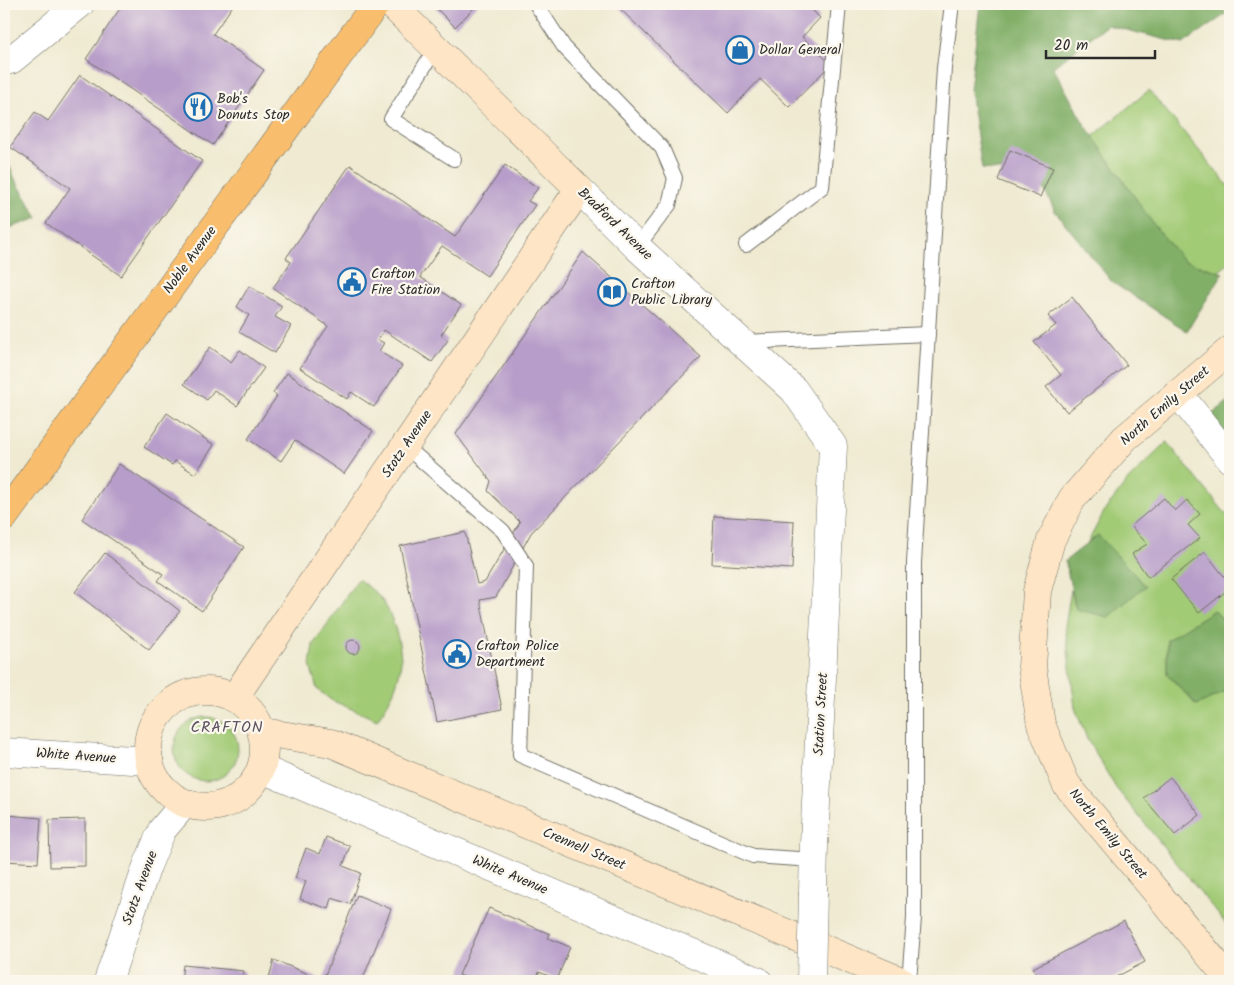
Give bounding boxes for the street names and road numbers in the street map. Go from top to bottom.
street label: Bradford Avenue [572,182,658,266]
street label: Noble Avenue [158,221,223,299]
street label: North Emily Street [1115,360,1215,451]
street label: Stotz Avenue [376,405,438,482]
street label: Station Street [808,671,834,756]
street label: White Avenue [35,742,118,770]
street label: North Emily Street [1063,784,1153,885]
street label: Crennell Street [539,822,630,877]
street label: Stotz Avenue [116,847,164,928]
street label: White Avenue [469,849,552,901]

